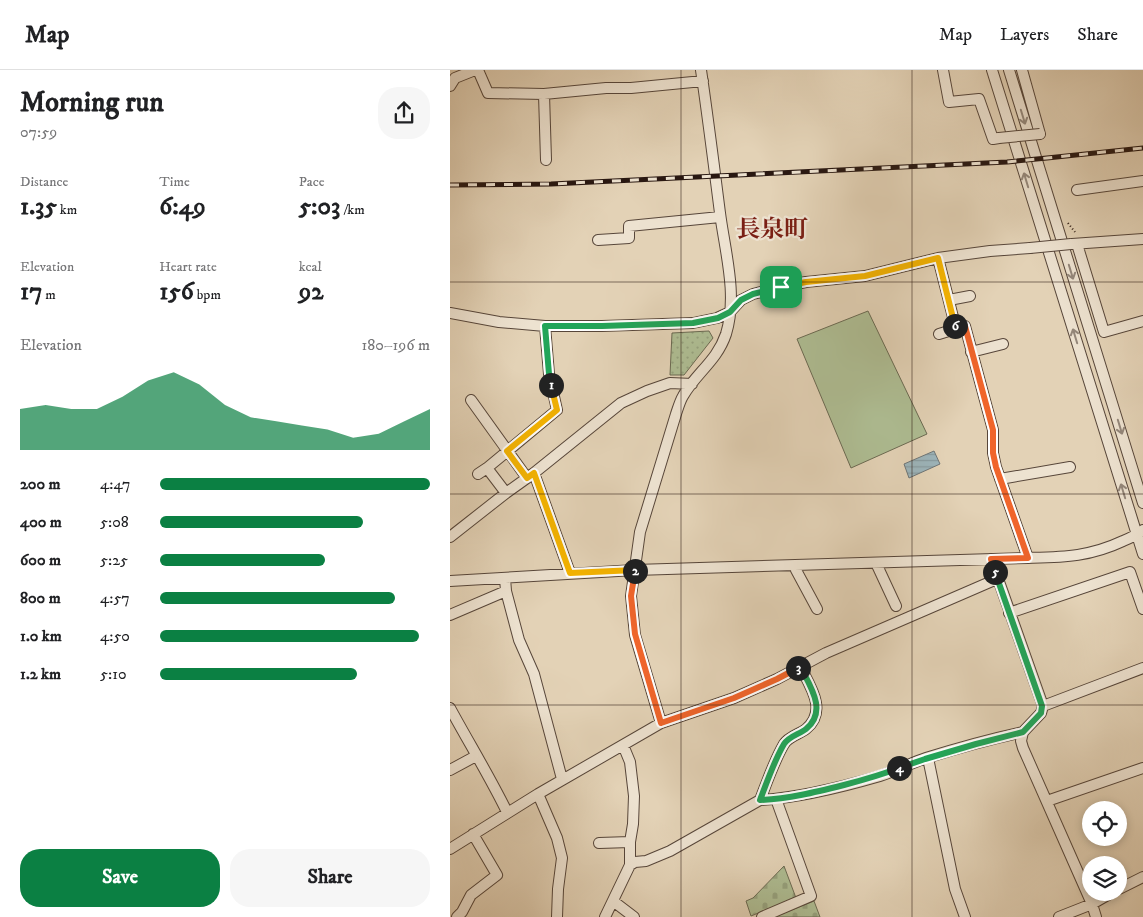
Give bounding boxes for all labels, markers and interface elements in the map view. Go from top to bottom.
text: Map [25,20,69,50]
text: Map [939,24,972,46]
text: Layers [1000,24,1049,46]
text: Share [1077,24,1118,46]
text: Morning run [20,85,164,120]
button: share [378,87,430,139]
one-way arrow [1019,108,1029,124]
text: 07:59 [20,122,57,142]
text: Distance [20,173,68,191]
text: Time [159,173,190,191]
text: Pace [299,173,325,191]
one-way arrow [1021,173,1031,189]
text: 1.35 [20,191,57,222]
text: 6:49 [159,191,206,222]
text: 5:03 [299,191,340,222]
text: km [57,201,77,219]
text: /km [340,201,365,219]
district label: 長泉町 [736,215,808,245]
text: Elevation [20,258,74,276]
text: Heart rate [159,258,217,276]
text: kcal [299,258,322,276]
one-way arrow [1067,263,1077,279]
pin [760,266,802,308]
icon: arrive [767,273,795,301]
text: 17 [20,276,42,307]
text: 156 [159,276,194,307]
text: 92 [299,276,323,307]
text: m [42,286,56,304]
text: bpm [194,286,221,304]
pin: 6 [942,314,968,338]
text: 6 [952,317,959,335]
one-way arrow [1069,328,1079,344]
text: Elevation [20,335,82,355]
text: 180–196 m [361,335,430,355]
pin: 1 [538,372,564,398]
text: 1 [549,376,554,394]
one-way arrow [1115,419,1125,435]
text: 200 m [20,474,61,494]
text: 4:47 [100,474,131,494]
one-way arrow [1118,483,1128,499]
text: 400 m [20,512,62,532]
text: 5:08 [100,512,129,532]
text: 600 m [20,550,61,570]
text: 5:25 [100,550,128,570]
pin: 2 [622,558,648,584]
pin: 5 [982,560,1008,584]
text: 2 [632,562,639,580]
text: 5 [992,563,999,581]
text: 800 m [20,588,61,608]
text: 4:57 [100,588,130,608]
text: 1.0 km [20,626,62,646]
text: 4:50 [100,626,130,646]
pin: 3 [786,656,810,680]
text: 3 [796,659,801,677]
text: 1.2 km [20,664,61,684]
text: 5:10 [100,664,127,684]
pin: 4 [886,756,912,780]
text: 4 [895,759,904,777]
map controls [1082,801,1127,901]
button: locate [1082,801,1127,846]
button: Save [20,849,220,907]
button: Share [230,849,430,907]
button: layers [1082,856,1127,901]

